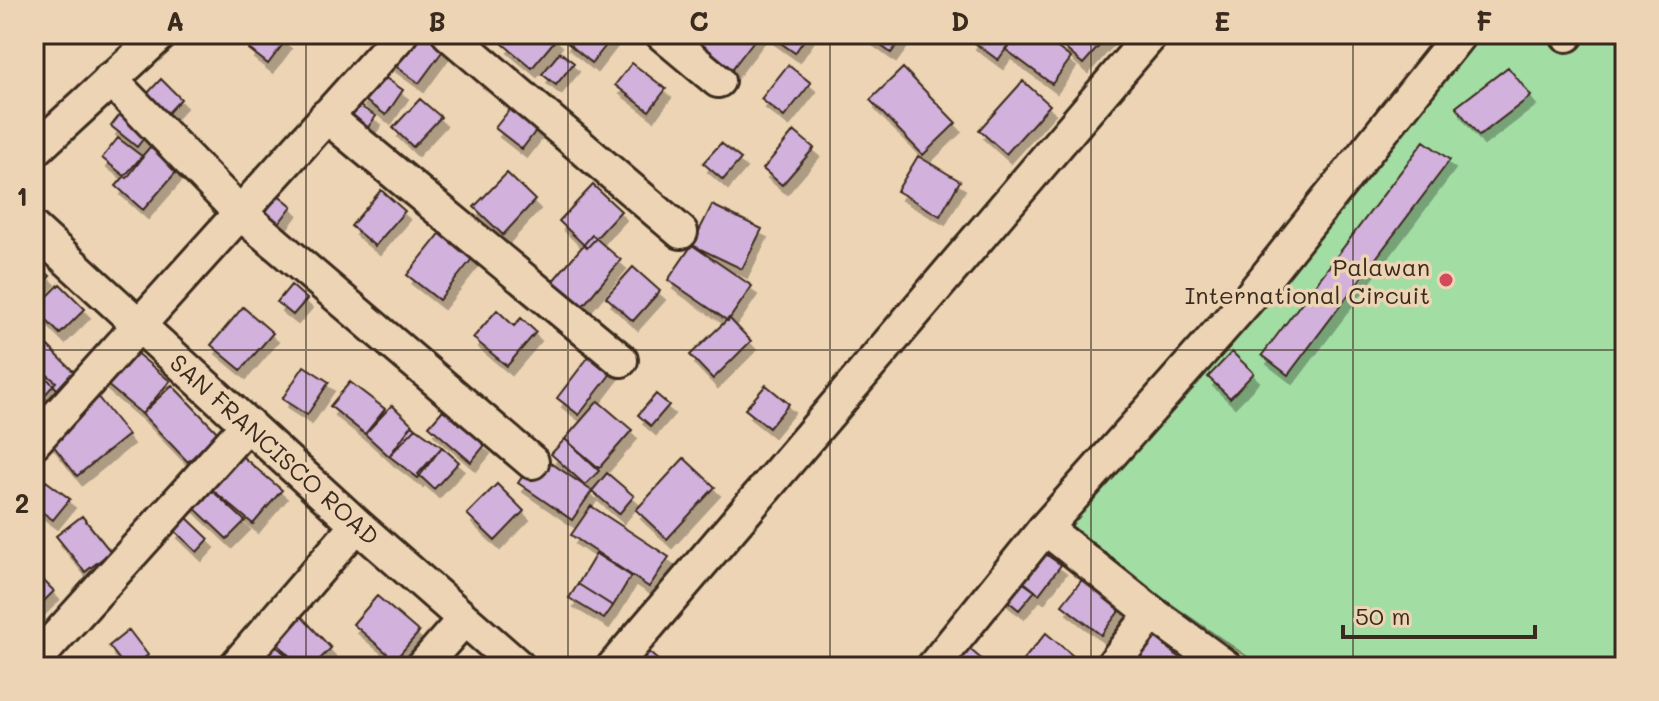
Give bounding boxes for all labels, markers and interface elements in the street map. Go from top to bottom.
text: A [166,4,184,38]
text: B [428,4,446,38]
text: C [689,4,709,38]
text: D [951,4,969,38]
text: E [1214,4,1230,38]
text: F [1476,4,1492,38]
text: 1 [16,179,28,213]
place label: Palawan International Circuit [1185,251,1430,310]
marker: Palawan International Circuit [1437,271,1455,289]
street label: SAN FRANCISCO ROAD [164,347,386,551]
text: 2 [15,486,29,520]
scale bar [1343,589,1535,639]
text: 50 m [1355,600,1411,631]

